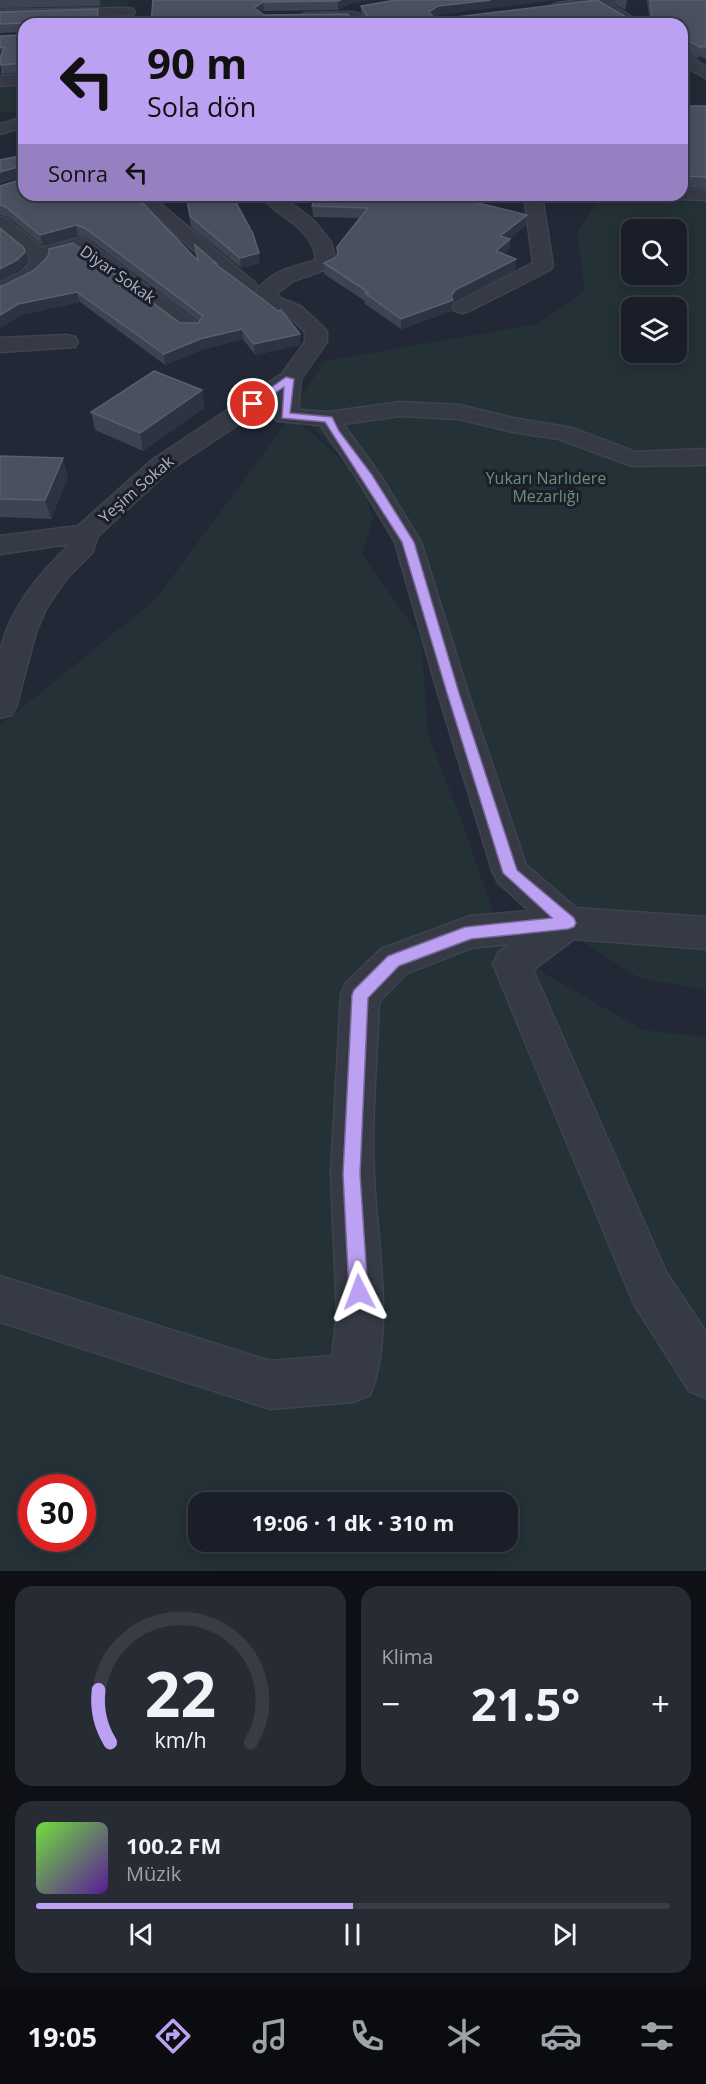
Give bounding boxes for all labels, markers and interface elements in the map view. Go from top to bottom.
text: 90 m [147,34,247,91]
icon: left [48,42,126,120]
text: Sola dön [147,88,256,125]
icon: left [120,156,153,189]
text: Sonra [48,158,108,188]
map controls [621,219,687,363]
button: search [621,219,687,285]
street label: Diyar Sokak [76,240,161,308]
button: layers [621,297,687,363]
pin [227,378,278,429]
icon: arrive [236,387,269,420]
street label: Yeşim Sokak [94,450,179,528]
park label: Yukarı Narlıdere Mezarlığı [486,467,606,507]
position arrow [327,1260,391,1324]
speed limit sign: 30 [18,1474,96,1552]
text: 19:06 · 1 dk · 310 m [252,1507,454,1537]
text: Klima [382,1643,433,1670]
text: 22 [145,1650,216,1735]
text: 21.5° [471,1673,580,1734]
text: − [382,1681,400,1726]
text: + [651,1681,670,1726]
text: km/h [154,1725,206,1754]
text: 100.2 FM [126,1830,221,1860]
text: Müzik [126,1860,181,1887]
icon: previous [125,1918,158,1951]
icon: pause [336,1918,369,1951]
icon: next [548,1918,581,1951]
icon: directions [152,2015,194,2057]
icon: music [249,2015,291,2057]
icon: phone [346,2015,388,2057]
icon: climate [443,2015,485,2057]
icon: car [540,2015,582,2057]
icon: filters [636,2015,678,2057]
text: 19:05 [27,2018,97,2055]

